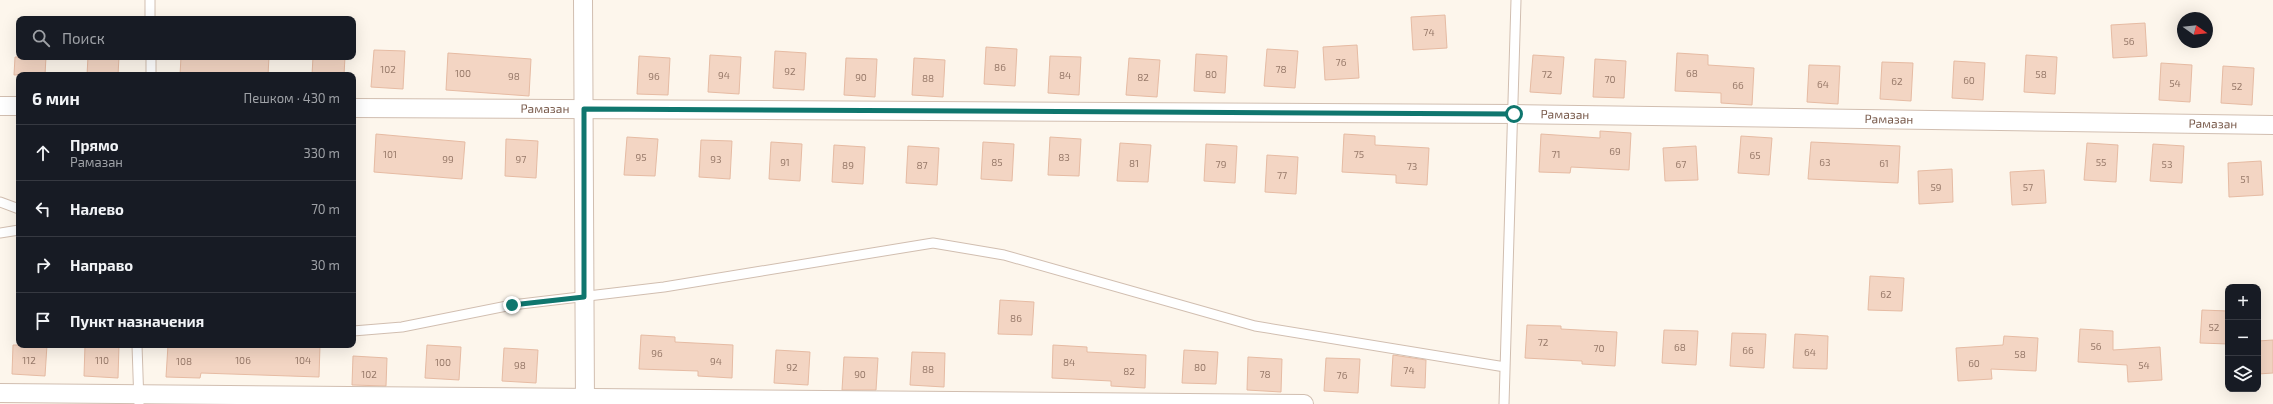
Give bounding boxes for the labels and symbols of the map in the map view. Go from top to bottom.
north arrow [2177,12,2213,48]
house number: 74 [1423,26,1435,38]
house number: 56 [2123,35,2135,47]
house number: 76 [1336,56,1347,68]
house number: 86 [994,61,1006,73]
house number: 102 [380,63,396,75]
house number: 78 [1275,63,1287,75]
house number: 92 [784,65,796,77]
house number: 100 [455,67,471,79]
house number: 68 [1686,67,1698,79]
house number: 80 [1205,68,1217,80]
house number: 72 [1542,68,1553,80]
house number: 58 [2035,68,2047,80]
house number: 94 [718,69,730,81]
house number: 84 [1059,69,1071,81]
house number: 98 [508,70,520,82]
house number: 96 [648,70,660,82]
house number: 90 [855,71,867,83]
house number: 82 [1137,71,1149,83]
house number: 88 [922,72,934,84]
house number: 70 [1604,73,1616,85]
house number: 60 [1963,74,1975,86]
house number: 62 [1891,75,1903,87]
house number: 54 [2169,77,2181,89]
house number: 64 [1817,78,1829,90]
house number: 66 [1732,79,1744,91]
house number: 52 [2232,80,2243,92]
street label: Рамазан [521,101,569,115]
route start [1505,105,1523,123]
street label: Рамазан [1540,106,1590,121]
street label: Рамазан [1864,111,1914,126]
street label: Рамазан [2188,116,2237,130]
house number: 69 [1609,145,1621,157]
house number: 101 [383,148,397,160]
house number: 75 [1354,148,1364,160]
house number: 71 [1551,148,1561,160]
house number: 65 [1749,149,1761,161]
house number: 95 [635,151,647,163]
house number: 83 [1058,151,1070,163]
house number: 99 [442,153,454,165]
house number: 97 [516,153,526,165]
house number: 93 [710,153,722,165]
house number: 91 [780,156,790,168]
house number: 85 [991,156,1003,168]
house number: 63 [1819,156,1831,168]
house number: 55 [2096,156,2106,168]
house number: 81 [1129,157,1139,169]
house number: 61 [1879,157,1889,169]
house number: 79 [1216,158,1227,170]
house number: 67 [1676,158,1686,170]
house number: 53 [2162,158,2172,170]
house number: 89 [842,159,854,171]
house number: 87 [916,159,928,171]
house number: 73 [1407,160,1417,172]
house number: 77 [1277,169,1287,181]
house number: 51 [2240,173,2250,185]
house number: 59 [1930,181,1942,193]
house number: 57 [2023,181,2033,193]
house number: 62 [1880,288,1892,300]
route end [503,296,521,314]
house number: 86 [1010,312,1022,324]
house number: 52 [2209,321,2220,333]
house number: 72 [1538,336,1549,348]
house number: 56 [2090,340,2102,352]
house number: 68 [1674,341,1686,353]
house number: 70 [1593,342,1605,354]
house number: 66 [1742,344,1754,356]
house number: 64 [1804,346,1816,358]
house number: 96 [651,347,663,359]
house number: 58 [2014,348,2026,360]
house number: 112 [22,354,36,366]
house number: 110 [95,354,109,366]
house number: 106 [235,354,251,366]
house number: 104 [295,354,311,366]
house number: 108 [176,355,192,367]
house number: 94 [710,355,722,367]
house number: 100 [435,356,451,368]
house number: 84 [1063,356,1075,368]
house number: 60 [1968,357,1980,369]
house number: 98 [514,359,526,371]
house number: 54 [2138,359,2150,371]
house number: 92 [786,361,798,373]
house number: 80 [1194,361,1206,373]
house number: 88 [922,363,934,375]
house number: 74 [1403,364,1415,376]
house number: 82 [1123,365,1135,377]
house number: 102 [361,368,377,380]
house number: 90 [854,368,866,380]
house number: 78 [1259,368,1271,380]
house number: 76 [1337,369,1348,381]

